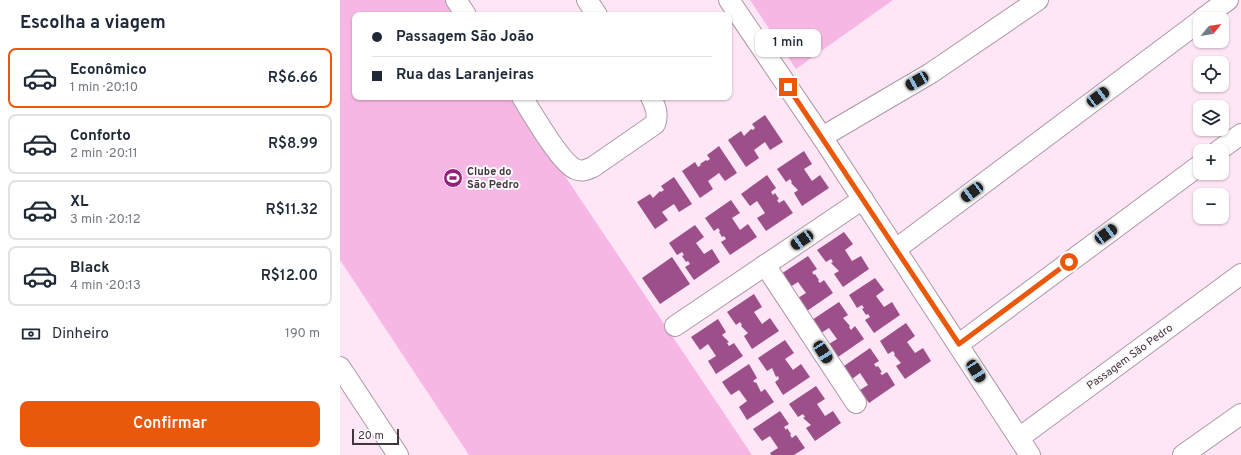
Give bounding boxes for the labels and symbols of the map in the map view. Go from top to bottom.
north arrow [1193,12,1229,48]
callout: 1 min [755,29,821,57]
car [904,70,930,92]
route end [779,78,797,96]
car [1085,85,1111,109]
place label: Clube do São Pedro [467,165,519,192]
sports icon: Clube do São Pedro [442,167,464,189]
car [959,180,985,204]
car [1093,222,1119,246]
car [789,228,815,252]
route start [1060,253,1078,271]
street label: Passagem São Pedro [1084,321,1176,393]
car [811,339,835,365]
car [964,358,988,384]
scale bar [352,427,399,446]

